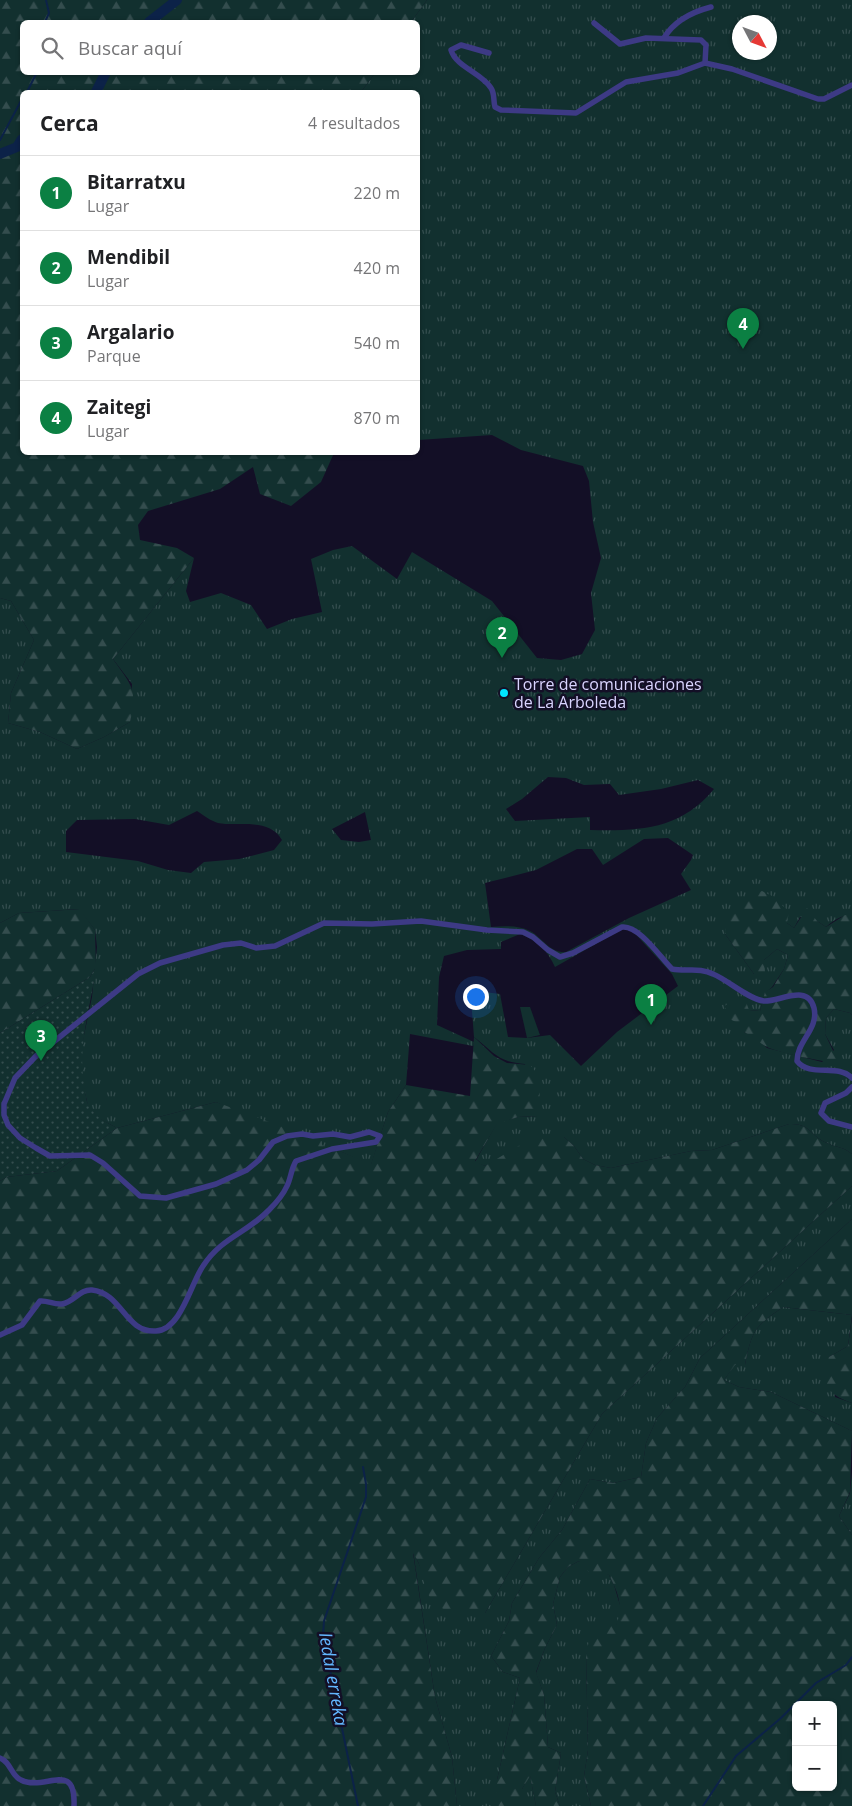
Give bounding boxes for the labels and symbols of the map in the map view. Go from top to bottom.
north arrow [732,15,777,60]
pin: 4 [727,308,759,349]
pin: 2 [486,617,518,658]
place label: Torre de comunicaciones de La Arboleda [514,673,702,713]
marker: Torre de comunicaciones de La Arboleda [498,687,510,699]
your location [463,984,489,1010]
pin: 1 [635,984,667,1025]
pin: 3 [25,1020,57,1061]
water label: Iedal erreka [314,1630,354,1728]

